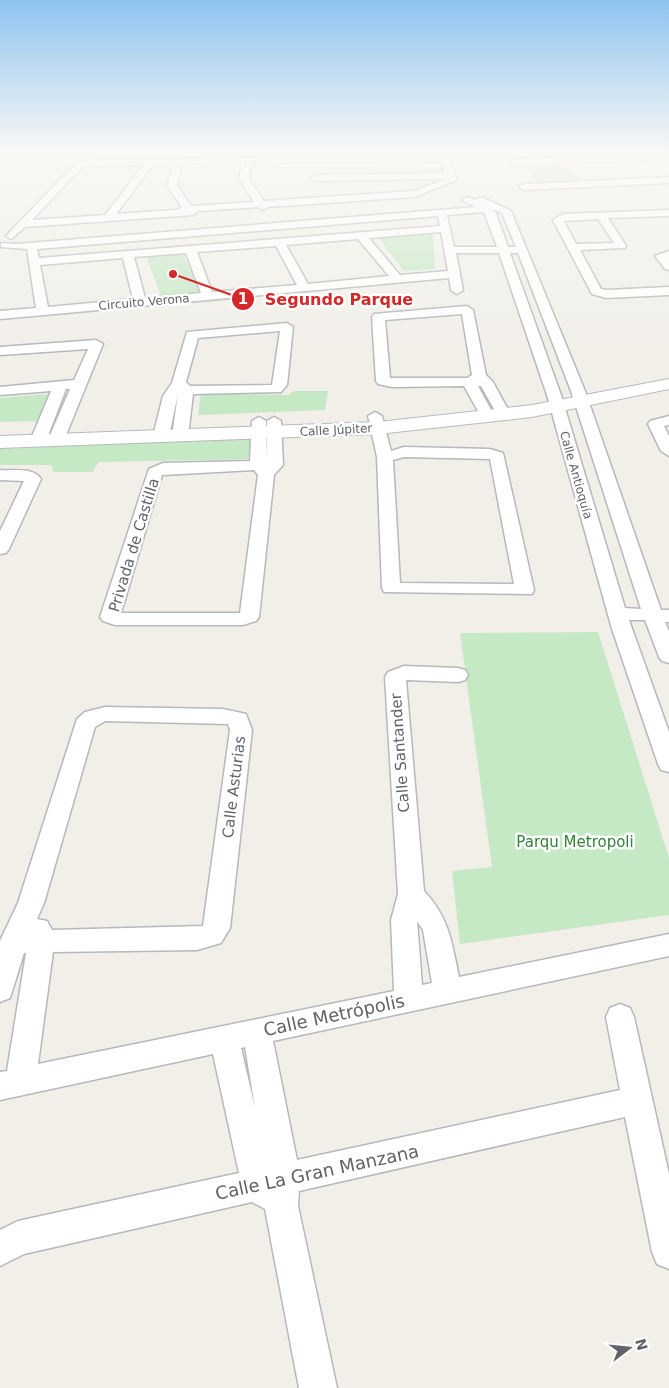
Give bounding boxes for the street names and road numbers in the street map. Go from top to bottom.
street label: Circuito Verona [98,291,190,313]
street label: Calle Júpiter [299,421,373,439]
street label: Calle Antioquía [557,429,595,521]
street label: Privada de Castilla [105,476,163,614]
street label: Calle Santander [387,692,413,813]
street label: Calle Asturias [219,735,249,839]
street label: Calle Metrópolis [261,990,407,1040]
street label: Calle La Gran Manzana [213,1140,421,1204]

